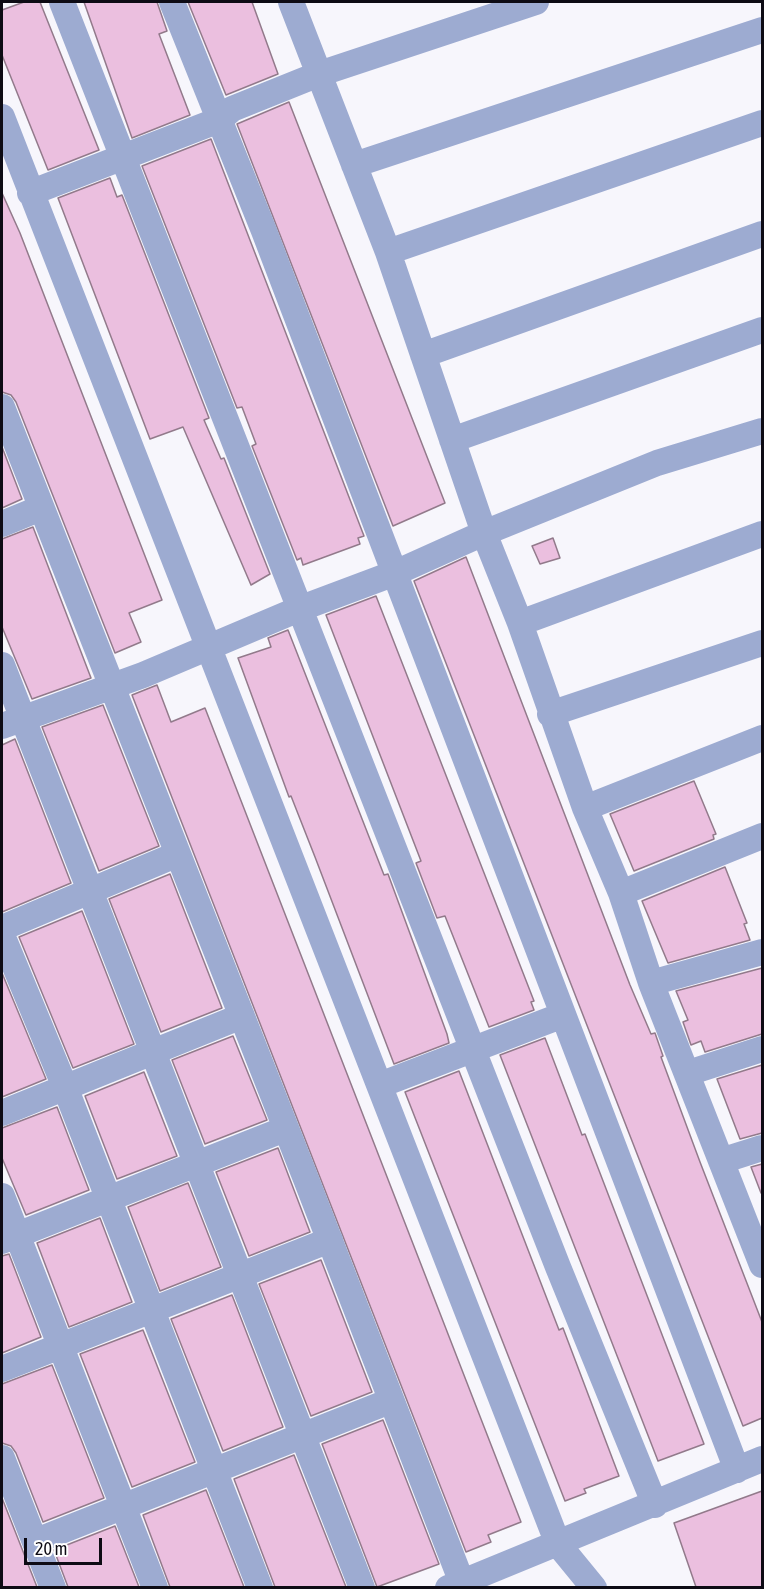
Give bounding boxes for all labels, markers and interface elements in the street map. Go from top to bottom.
scale bar [27,1526,105,1564]
text: 20 m [35,1538,67,1559]

